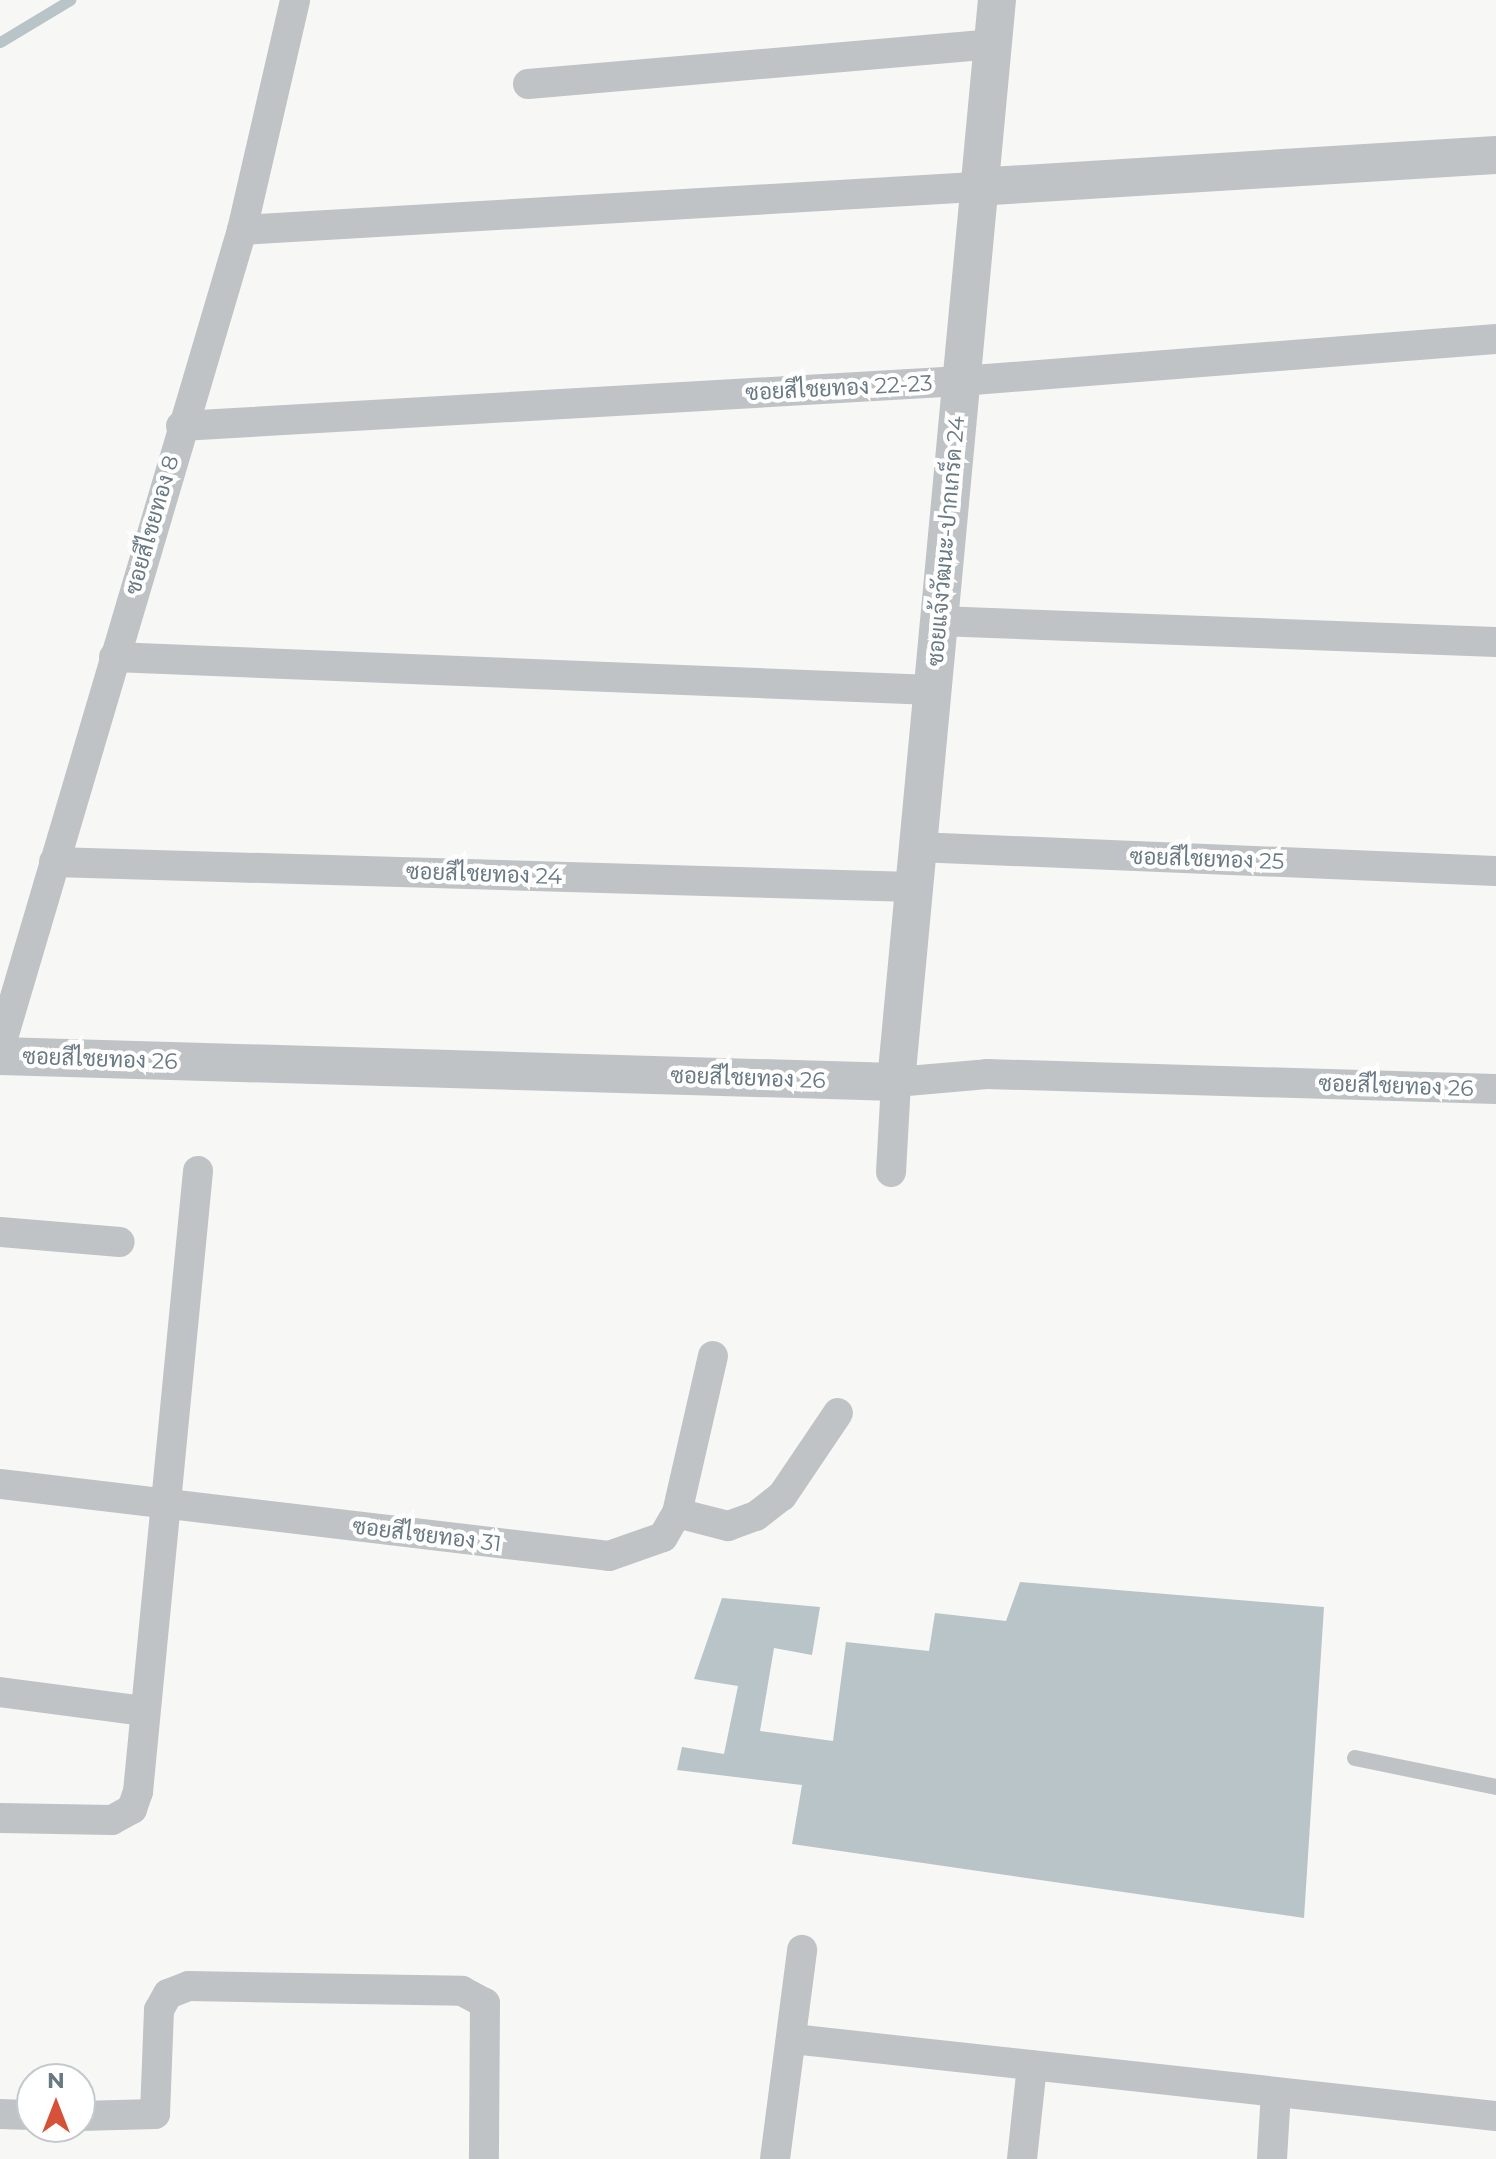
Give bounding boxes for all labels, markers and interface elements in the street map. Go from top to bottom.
street label: ซอยสีไชยทอง 22-23 [745,370,933,406]
street label: ซอยแจ้งวัฒนะ-ปากเกร็ด 24 [922,415,970,667]
street label: ซอยสีไชยทอง 8 [120,452,184,598]
street label: ซอยสีไชยทอง 25 [1129,843,1285,875]
street label: ซอยสีไชยทอง 24 [406,858,562,890]
street label: ซอยสีไชยทอง 26 [22,1043,178,1075]
street label: ซอยสีไชยทอง 26 [670,1062,826,1094]
street label: ซอยสีไชยทอง 26 [1318,1070,1474,1102]
street label: ซอยสีไชยทอง 31 [351,1513,503,1557]
north arrow [16,2063,96,2143]
text: N [47,2067,65,2094]

